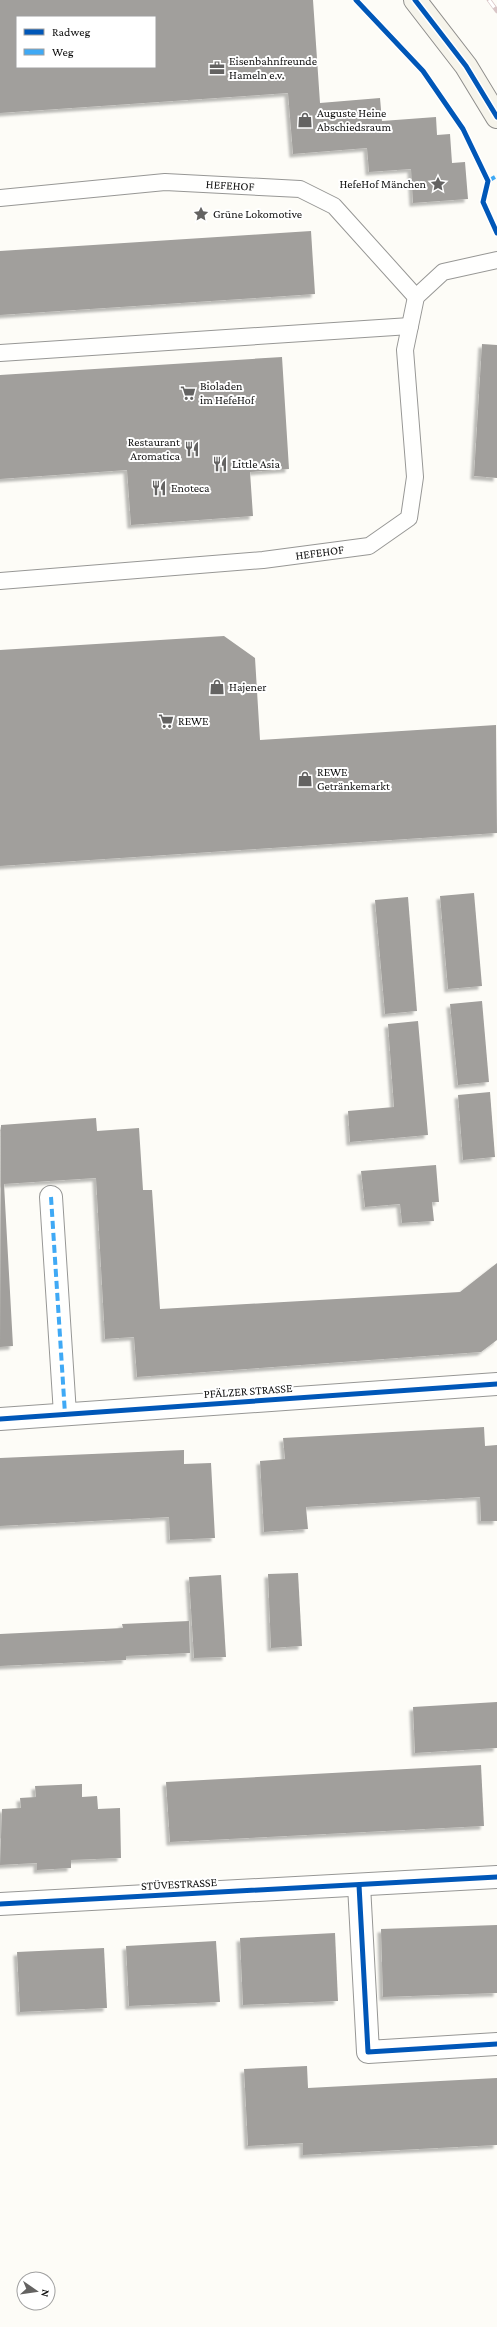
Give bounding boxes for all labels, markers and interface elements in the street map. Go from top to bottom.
legend [16,16,156,68]
text: Radweg [52,25,90,39]
text: Weg [52,45,74,59]
place label: Eisenbahnfreunde Hameln e.v. [229,54,317,82]
office icon: Eisenbahnfreunde Hameln e.v. [208,59,226,77]
place label: Auguste Heine Abschiedsraum [317,106,391,134]
shop icon: Auguste Heine Abschiedsraum [296,111,314,129]
place icon: HefeHof Mänchen [429,175,447,193]
street label: HEFEHOF [205,177,255,194]
place label: HefeHof Mänchen [339,177,427,191]
place icon: Grüne Lokomotive [192,205,210,223]
place label: Grüne Lokomotive [213,207,302,221]
place label: Bioladen im HefeHof [200,379,256,407]
supermarket icon: Bioladen im HefeHof [179,384,197,402]
place label: Restaurant Aromatica [128,435,181,463]
restaurant icon: Restaurant Aromatica [183,440,201,458]
restaurant icon: Little Asia [211,455,229,473]
place label: Little Asia [232,457,280,471]
restaurant icon: Enoteca [150,479,168,497]
place label: Enoteca [171,481,210,495]
street label: HEFEHOF [295,542,345,563]
shop icon: Hajener [208,678,226,696]
place label: Hajener [229,680,267,694]
supermarket icon: REWE [157,712,175,730]
place label: REWE [178,714,209,728]
place label: REWE Getränkemarkt [317,765,391,793]
shop icon: REWE Getränkemarkt [296,770,314,788]
street label: PFÄLZER STRASSE [203,1381,293,1401]
street label: STÜVESTRASSE [141,1875,218,1893]
north arrow [16,2271,56,2311]
text: N [39,2288,52,2299]

